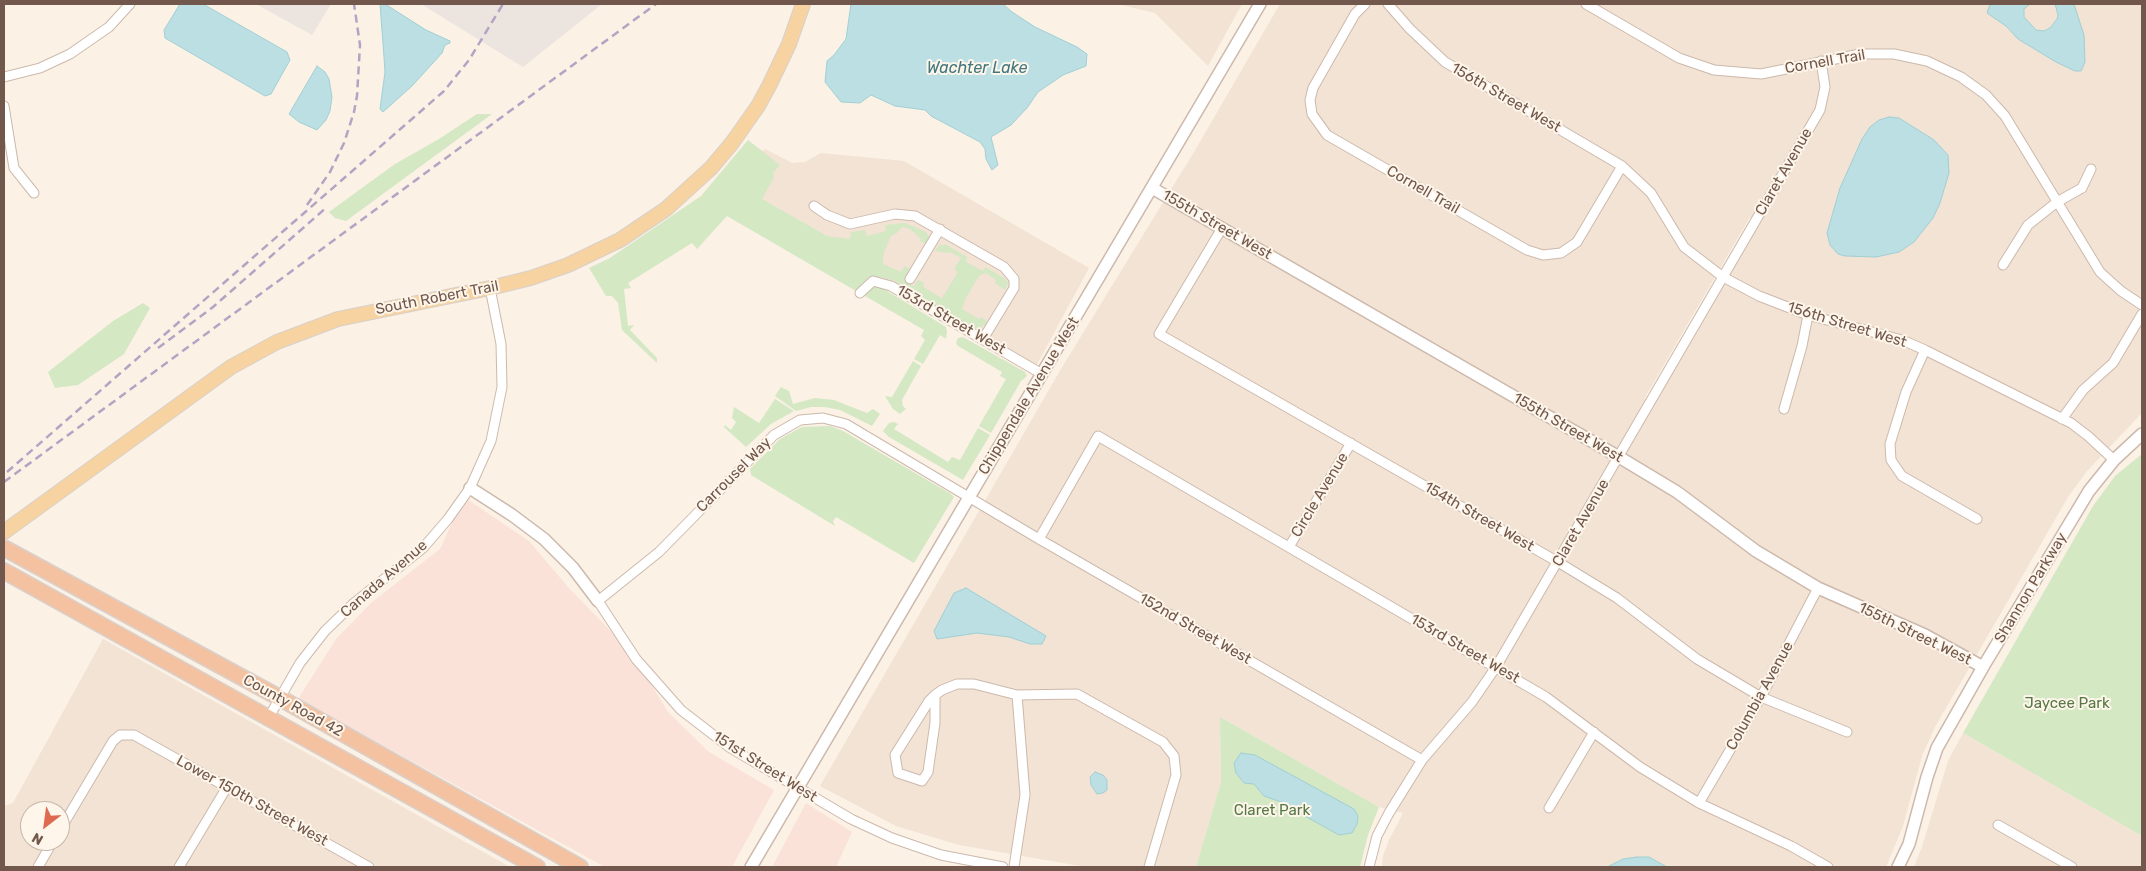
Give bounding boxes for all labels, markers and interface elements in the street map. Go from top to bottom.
street label: Cornell Trail [1783,46,1867,78]
water label: Wachter Lake [927,58,1027,78]
street label: 156th Street West [1448,59,1564,137]
street label: Claret Avenue [1752,125,1816,219]
street label: Cornell Trail [1383,162,1463,218]
street label: 155th Street West [1159,186,1275,264]
street label: South Robert Trail [374,277,500,319]
street label: 153rd Street West [893,281,1009,359]
street label: 156th Street West [1785,298,1909,352]
street label: Chippendale Avenue West [975,314,1083,478]
street label: 155th Street West [1510,389,1626,467]
street label: Carrousel Way [693,434,775,516]
street label: Circle Avenue [1288,449,1352,541]
street label: Claret Avenue [1549,476,1613,570]
street label: 154th Street West [1421,478,1537,556]
street label: Shannon Parkway [1991,529,2071,647]
street label: Canada Avenue [337,536,431,622]
street label: 152nd Street West [1136,590,1254,668]
street label: 155th Street West [1856,599,1974,669]
street label: 153rd Street West [1407,610,1523,688]
street label: Columbia Avenue [1723,638,1797,754]
street label: County Road 42 [240,671,346,741]
park label: Jaycee Park [2024,695,2110,713]
street label: 151st Street West [710,728,820,806]
street label: Lower 150th Street West [173,752,331,850]
north arrow [20,801,70,851]
park label: Claret Park [1234,802,1310,820]
text: N [29,829,46,848]

